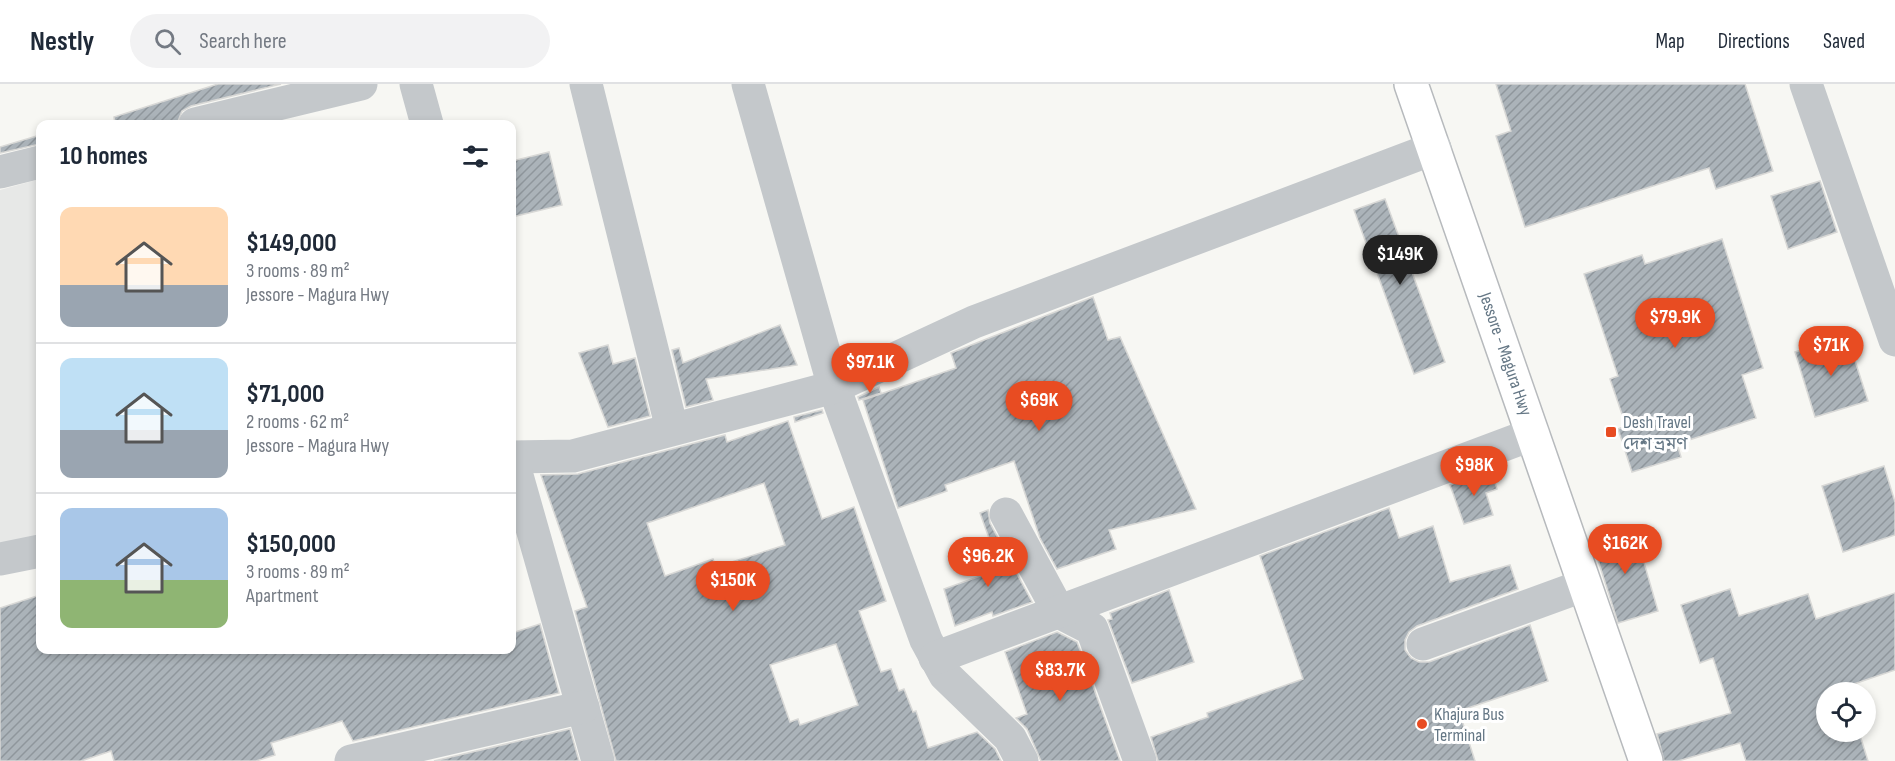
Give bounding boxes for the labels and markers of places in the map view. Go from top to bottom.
pin: $149K [1358,235,1442,286]
pin: $79.9K [1626,298,1724,349]
pin: $71K [1795,326,1867,377]
pin: $97.1K [821,343,919,394]
pin: $69K [1003,381,1075,432]
place label: Desh Travel দেশ ভ্রমণ [1623,412,1691,454]
marker: Desh Travel দেশ ভ্রমণ [1604,425,1618,439]
pin: $98K [1438,446,1510,497]
pin: $162K [1583,524,1667,575]
pin: $96.2K [939,537,1037,588]
pin: $150K [691,561,775,612]
pin: $83.7K [1011,651,1109,702]
place label: Khajura Bus Terminal [1434,704,1504,746]
marker: Khajura Bus Terminal [1415,717,1429,731]

